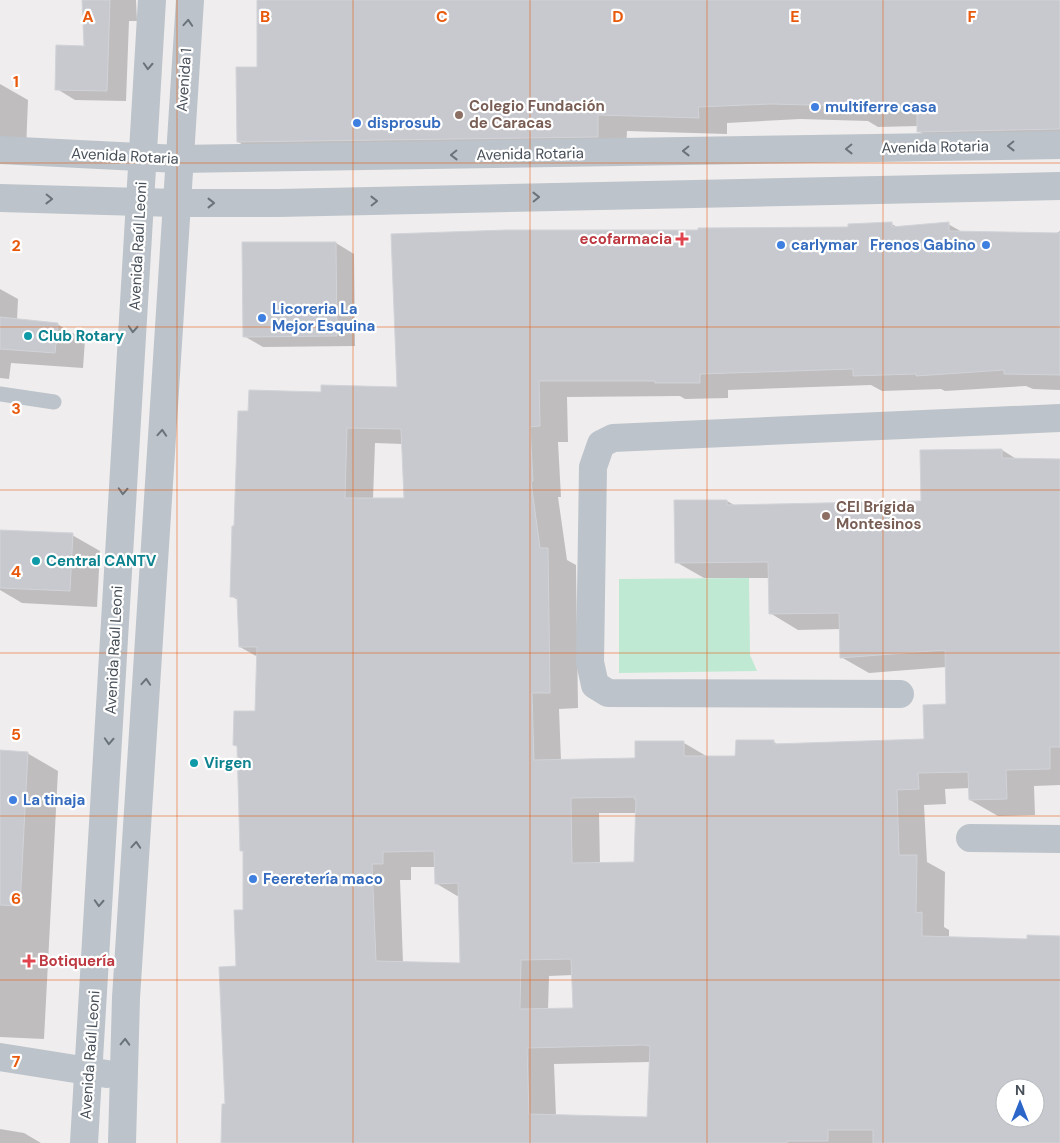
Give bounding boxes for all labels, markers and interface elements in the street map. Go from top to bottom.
text: A [82,6,94,27]
text: B [260,6,270,27]
text: C [436,6,448,27]
text: D [612,6,624,27]
text: E [790,6,800,27]
text: F [968,6,977,27]
one-way arrow [182,19,193,27]
street label: Avenida 1 [172,48,196,112]
one-way arrow [142,62,153,70]
text: 1 [13,71,19,92]
place label: Colegio Fundación de Caracas [469,96,605,133]
place label: multiferre casa [825,97,937,117]
marker: multiferre casa [809,101,821,113]
marker: Colegio Fundación de Caracas [453,109,465,121]
place label: disprosub [367,113,441,133]
marker: disprosub [351,117,363,129]
street label: Avenida Rotaria [881,136,989,158]
one-way arrow [1007,141,1015,151]
street label: Avenida Rotaria [71,143,179,169]
street label: Avenida Rotaria [476,143,584,165]
one-way arrow [845,143,853,154]
one-way arrow [682,146,690,156]
one-way arrow [450,150,458,160]
street label: Avenida Raúl Leoni [125,181,151,311]
one-way arrow [532,192,540,203]
one-way arrow [45,194,53,204]
one-way arrow [370,196,378,206]
one-way arrow [208,198,215,208]
place label: ecofarmacia [580,229,672,249]
marker: ecofarmacia [676,233,688,245]
text: 2 [11,235,21,256]
place label: carlymar [791,235,857,255]
place label: Frenos Gabino [870,235,976,255]
marker: carlymar [775,239,787,251]
marker: Frenos Gabino [980,239,992,251]
place label: Licoreria La Mejor Esquina [272,299,375,336]
marker: Licoreria La Mejor Esquina [256,312,268,324]
one-way arrow [127,325,138,333]
place label: Club Rotary [38,326,124,346]
marker: Club Rotary [22,330,34,342]
text: 3 [11,398,21,419]
one-way arrow [156,429,167,437]
one-way arrow [118,487,129,495]
place label: CEI Brígida Montesinos [836,497,922,534]
marker: CEI Brígida Montesinos [820,510,832,522]
place label: Central CANTV [46,551,157,571]
marker: Central CANTV [30,555,42,567]
text: 4 [11,561,21,582]
street label: Avenida Raúl Leoni [101,585,127,715]
one-way arrow [141,678,152,686]
text: 5 [11,724,21,745]
one-way arrow [103,737,114,745]
place label: Virgen [204,753,252,773]
marker: Virgen [188,757,200,769]
place label: La tinaja [23,790,85,810]
marker: La tinaja [7,794,19,806]
one-way arrow [130,840,141,848]
place label: Feeretería maco [263,869,383,889]
marker: Feeretería maco [247,873,259,885]
text: 6 [11,888,21,909]
one-way arrow [94,899,105,907]
place label: Botiquería [39,951,115,971]
marker: Botiquería [23,955,35,967]
street label: Avenida Raúl Leoni [76,990,104,1120]
one-way arrow [120,1038,130,1046]
text: 7 [12,1051,21,1072]
north arrow [995,1078,1045,1128]
text: N [1015,1081,1025,1099]

